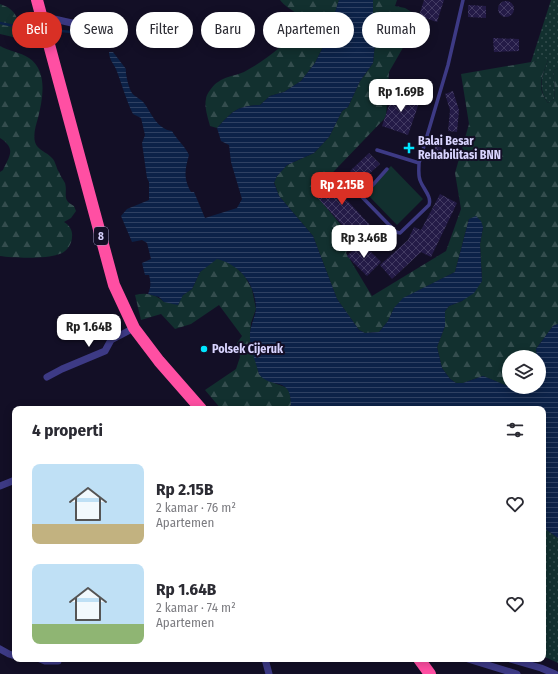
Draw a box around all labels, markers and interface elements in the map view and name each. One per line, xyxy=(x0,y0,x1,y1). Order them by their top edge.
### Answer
chip: Beli xyxy=(12,12,62,48)
chip: Sewa xyxy=(70,12,128,48)
chip: Filter xyxy=(136,12,193,48)
chip: Baru xyxy=(201,12,255,48)
chip: Apartemen xyxy=(263,12,354,48)
chip: Rumah xyxy=(362,12,430,48)
pin: Rp 1.69B xyxy=(360,79,442,113)
text: Rp 1.69B xyxy=(378,84,424,99)
place label: Balai Besar Rehabilitasi BNN xyxy=(418,134,501,162)
marker: Balai Besar Rehabilitasi BNN xyxy=(403,142,415,154)
pin: Rp 2.15B xyxy=(301,172,383,206)
text: Rp 2.15B xyxy=(320,177,364,192)
pin: Rp 3.46B xyxy=(323,225,405,259)
road number: 8 xyxy=(94,227,108,245)
text: Rp 3.46B xyxy=(341,230,387,245)
pin: Rp 1.64B xyxy=(48,314,130,348)
text: Rp 1.64B xyxy=(66,319,112,334)
place label: Polsek Cijeruk xyxy=(212,342,284,356)
marker: Polsek Cijeruk xyxy=(199,344,209,354)
map controls xyxy=(502,350,546,394)
button: layers xyxy=(502,350,546,394)
icon: filters xyxy=(504,419,526,441)
text: 4 properti xyxy=(32,420,103,441)
text: Rp 2.15B xyxy=(156,479,213,500)
icon: home xyxy=(64,480,112,528)
icon: heart xyxy=(504,493,526,515)
text: 2 kamar · 76 m² xyxy=(156,500,236,515)
text: Apartemen xyxy=(156,515,214,530)
text: Rp 1.64B xyxy=(156,579,216,600)
icon: home xyxy=(64,580,112,628)
icon: heart xyxy=(504,593,526,615)
text: 2 kamar · 74 m² xyxy=(156,600,236,615)
text: Apartemen xyxy=(156,615,214,630)

